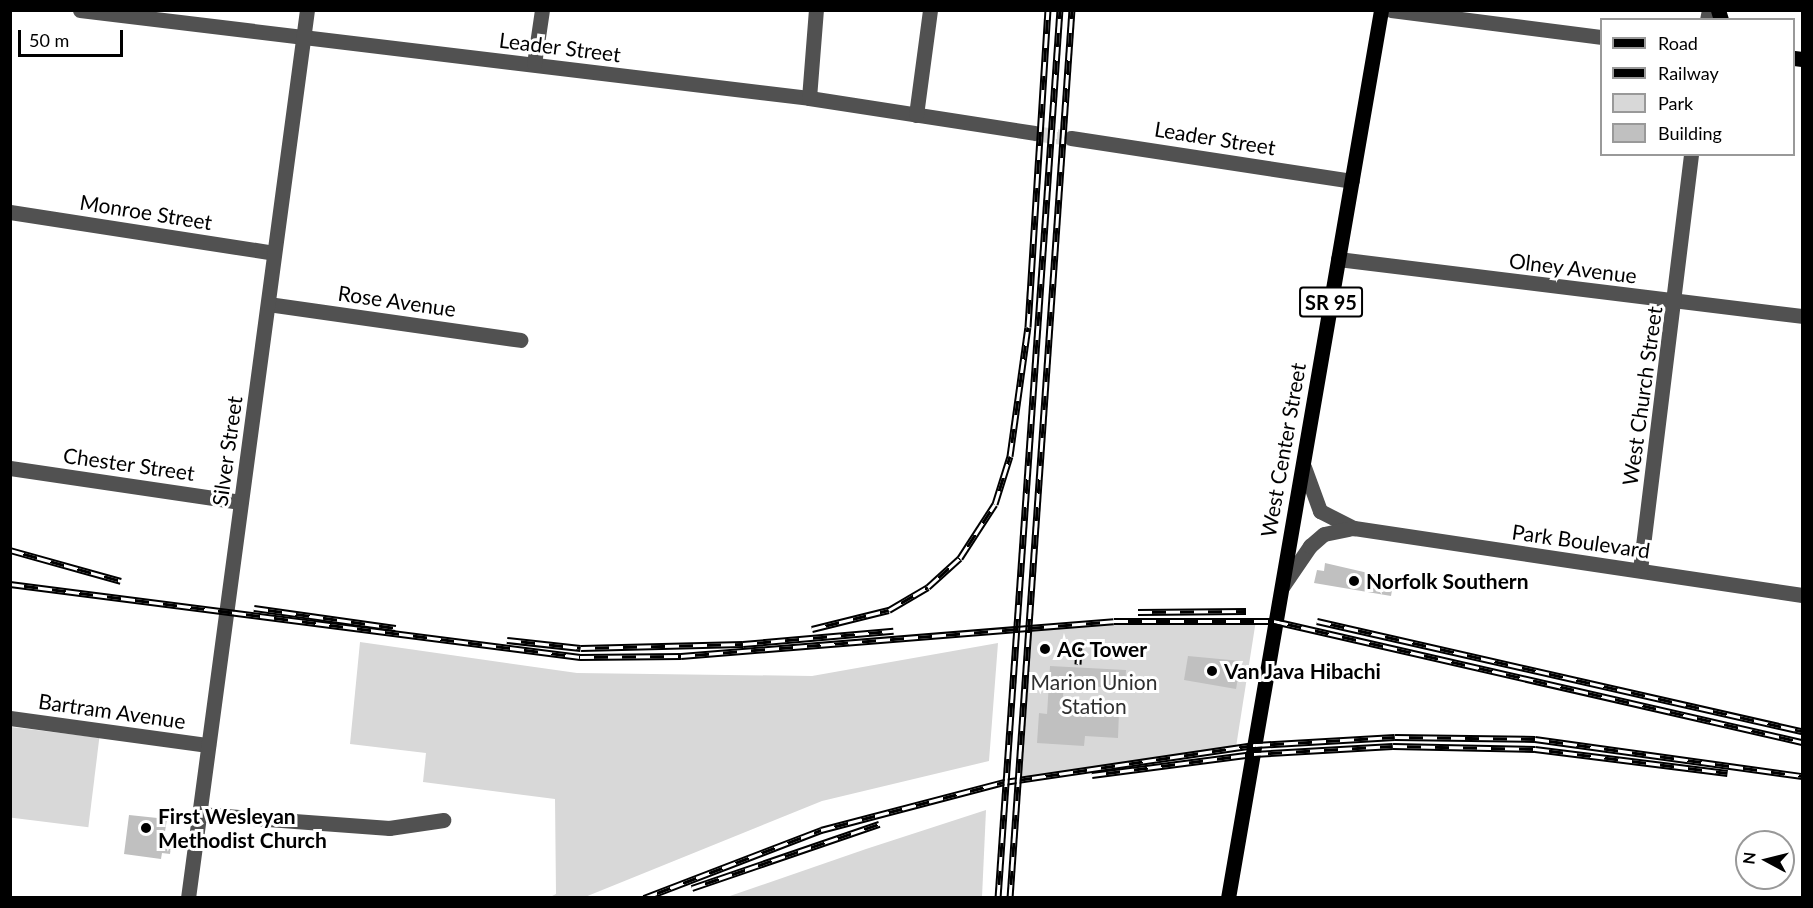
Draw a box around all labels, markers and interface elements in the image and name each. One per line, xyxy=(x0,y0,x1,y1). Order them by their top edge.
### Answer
scale bar xyxy=(21,18,126,56)
legend xyxy=(1600,18,1795,156)
street label: Leader Street xyxy=(498,27,622,67)
text: 50 m xyxy=(29,29,69,51)
text: Road xyxy=(1658,32,1698,54)
text: Railway xyxy=(1658,62,1719,84)
text: Park xyxy=(1658,92,1693,114)
street label: Leader Street xyxy=(1152,116,1278,160)
text: Building xyxy=(1658,122,1722,144)
street label: Monroe Street xyxy=(78,189,214,235)
street label: Olney Avenue xyxy=(1507,248,1639,288)
street label: Rose Avenue xyxy=(336,280,458,322)
road number: SR 95 xyxy=(1298,285,1364,319)
street label: West Church Street xyxy=(1617,305,1667,487)
street label: West Center Street xyxy=(1255,361,1311,539)
street label: Silver Street xyxy=(207,394,247,508)
street label: Chester Street xyxy=(61,442,197,486)
street label: Park Boulevard xyxy=(1510,519,1652,563)
place label: Norfolk Southern xyxy=(1366,568,1529,594)
marker: Norfolk Southern xyxy=(1347,574,1361,588)
place label: AC Tower xyxy=(1057,636,1148,662)
marker: AC Tower xyxy=(1038,642,1052,656)
place label: Van Java Hibachi xyxy=(1224,658,1381,684)
marker: Van Java Hibachi xyxy=(1205,664,1219,678)
park label: Marion Union Station xyxy=(1031,669,1157,719)
street label: Bartram Avenue xyxy=(36,688,188,734)
place label: First Wesleyan Methodist Church xyxy=(158,803,327,853)
marker: First Wesleyan Methodist Church xyxy=(139,821,153,835)
north arrow xyxy=(1735,830,1795,890)
text: N xyxy=(1738,851,1759,865)

